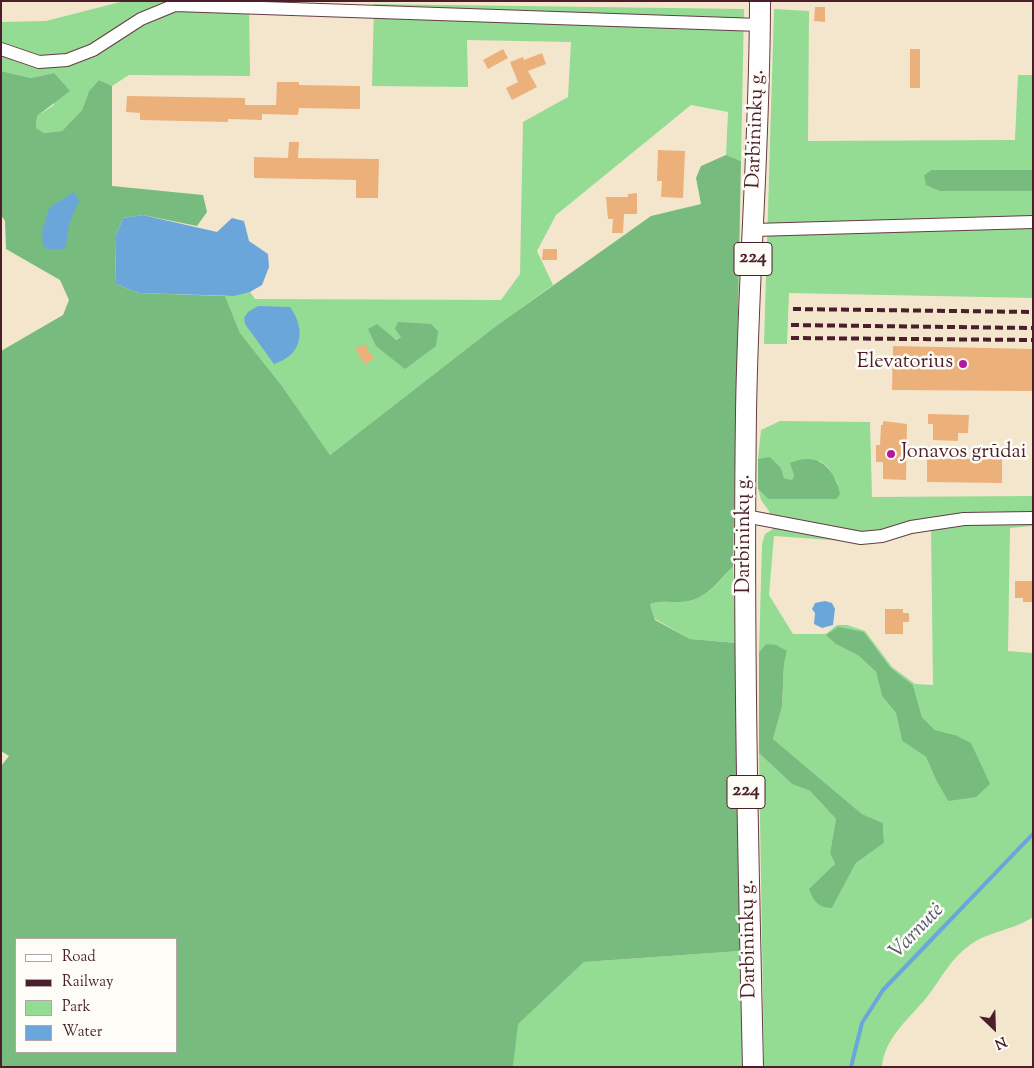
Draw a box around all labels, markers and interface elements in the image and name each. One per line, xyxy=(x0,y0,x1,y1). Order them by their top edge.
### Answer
street label: Darbininkų g. xyxy=(743,69,771,189)
road number: 224 xyxy=(734,242,772,276)
place label: Elevatorius xyxy=(857,352,953,376)
marker: Elevatorius xyxy=(957,358,969,370)
place label: Jonavos grūdai xyxy=(901,442,1026,466)
marker: Jonavos grūdai xyxy=(885,448,897,460)
street label: Darbininkų g. xyxy=(734,474,758,594)
road number: 224 xyxy=(727,776,765,809)
street label: Darbininkų g. xyxy=(737,879,763,999)
water label: Varnutė xyxy=(886,899,950,965)
legend xyxy=(15,938,178,1053)
text: Road xyxy=(62,947,96,968)
text: Railway xyxy=(62,972,113,993)
text: Park xyxy=(62,997,91,1018)
north arrow xyxy=(969,1003,1019,1053)
text: Water xyxy=(62,1022,102,1043)
text: N xyxy=(991,1030,1009,1053)

